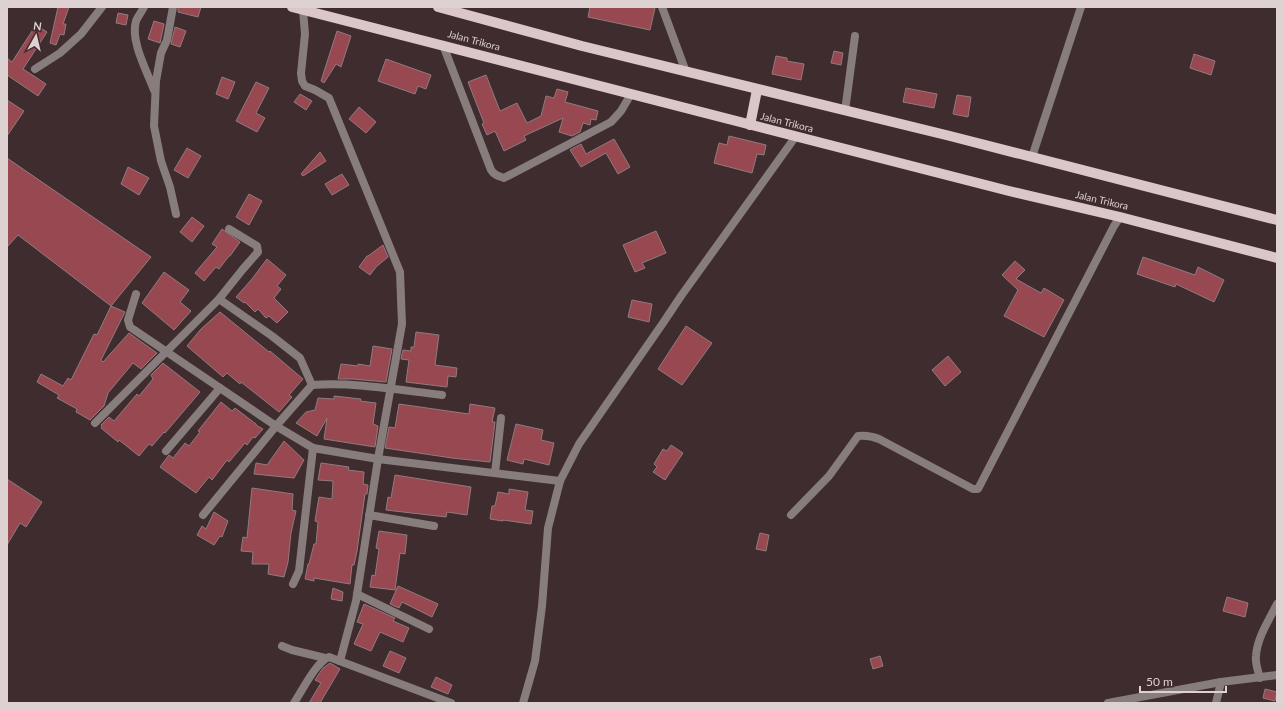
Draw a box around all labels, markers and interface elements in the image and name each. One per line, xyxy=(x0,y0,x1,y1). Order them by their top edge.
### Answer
north arrow xyxy=(16,16,56,56)
text: N xyxy=(32,19,43,33)
street label: Jalan Trikora xyxy=(446,27,502,53)
street label: Jalan Trikora xyxy=(759,110,815,134)
street label: Jalan Trikora xyxy=(1074,188,1130,212)
scale bar xyxy=(1140,668,1226,694)
text: 50 m xyxy=(1146,674,1173,689)

